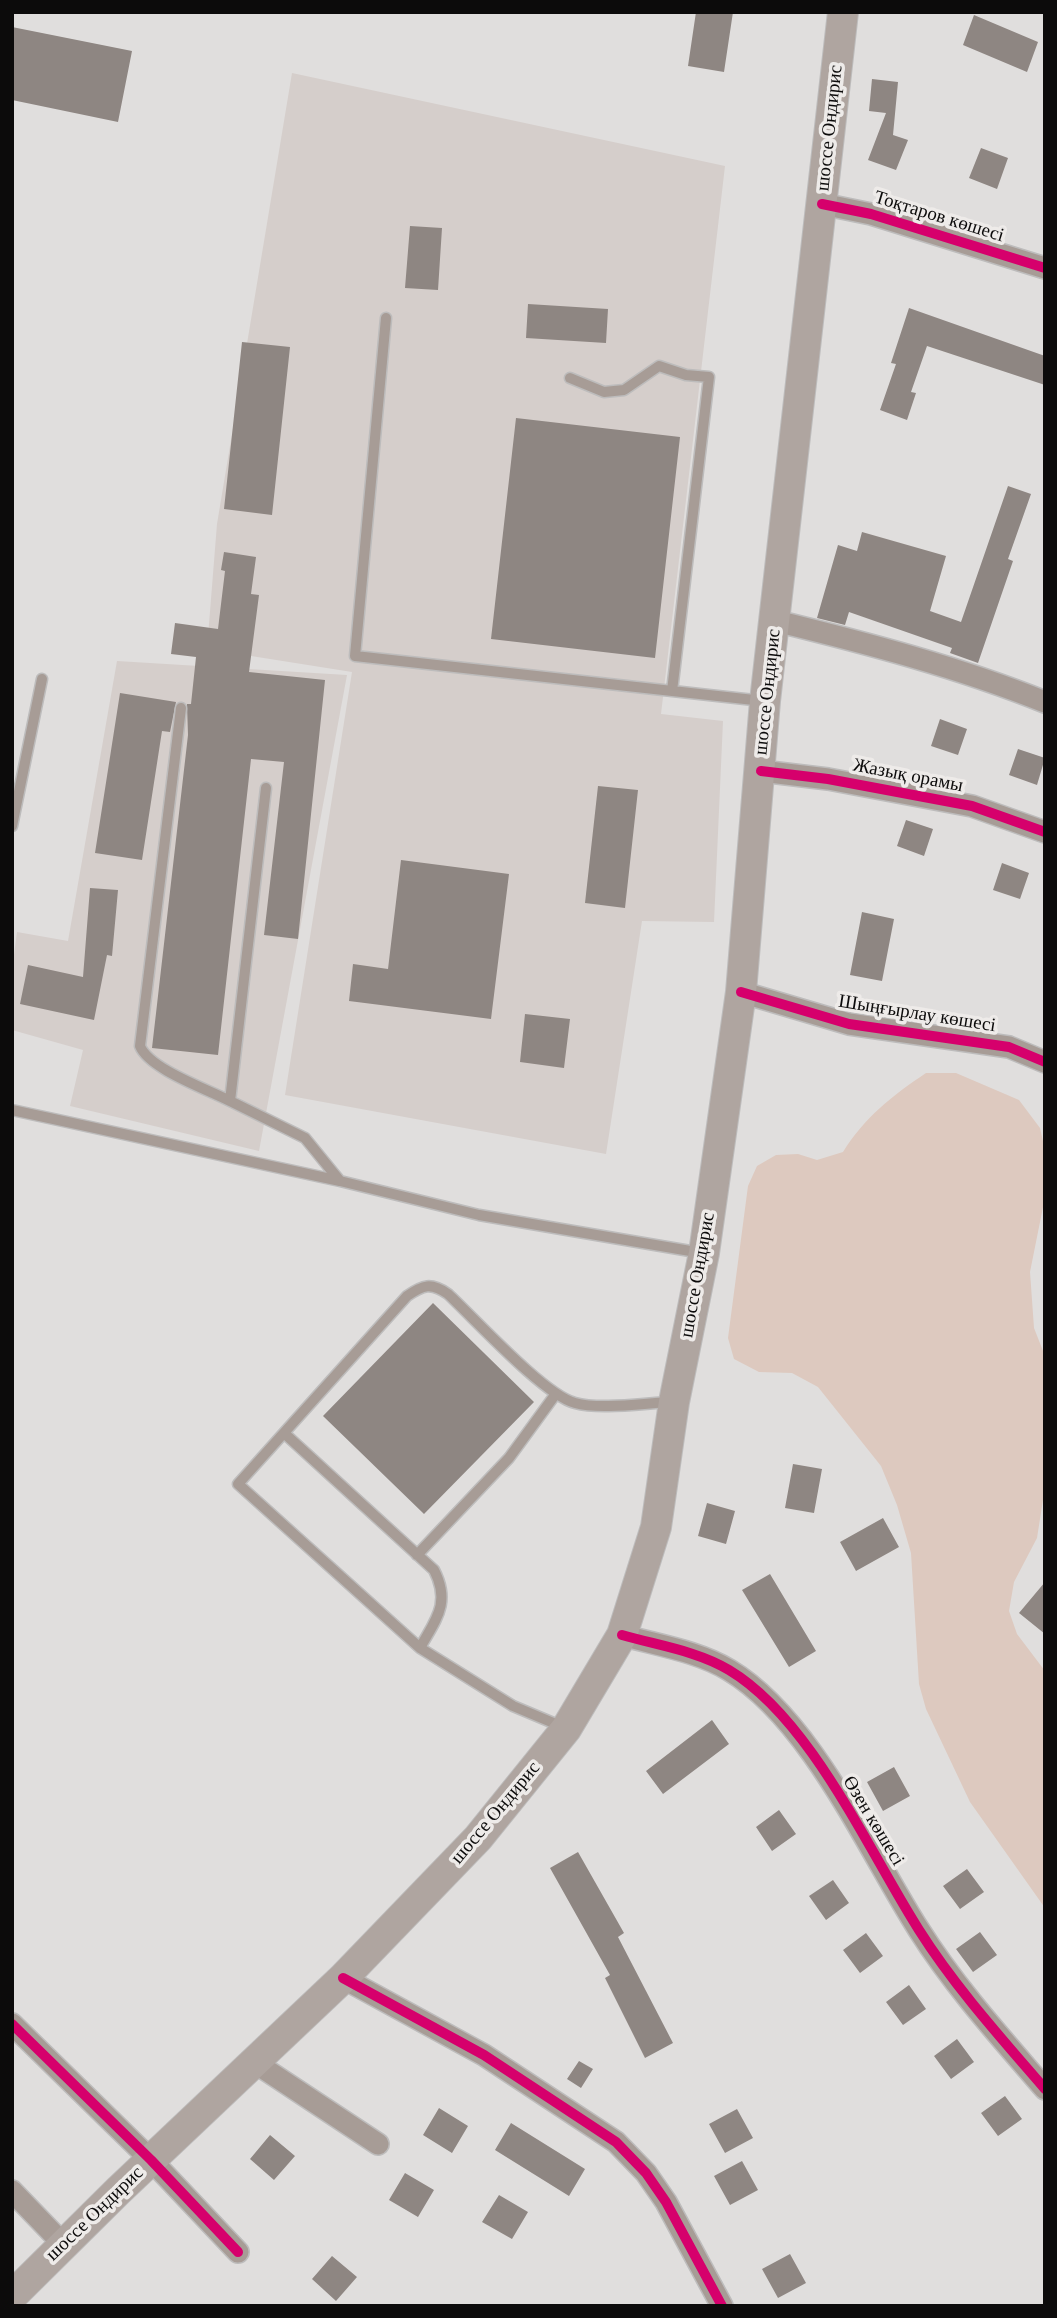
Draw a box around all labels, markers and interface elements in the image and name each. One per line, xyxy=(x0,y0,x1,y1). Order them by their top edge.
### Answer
street label: шоссе Ондирис xyxy=(812,64,848,192)
street label: Тоқтаров көшесі xyxy=(871,186,1007,248)
street label: шоссе Ондирис xyxy=(750,628,786,756)
street label: Жазық орамы xyxy=(851,754,965,798)
street label: Шыңғырлау көшесі xyxy=(837,990,997,1038)
street label: шоссе Ондирис xyxy=(676,1211,720,1339)
street label: шоссе Ондирис xyxy=(447,1757,545,1869)
street label: Өзен көшесі xyxy=(837,1772,909,1870)
street label: шоссе Ондирис xyxy=(42,2162,148,2266)

